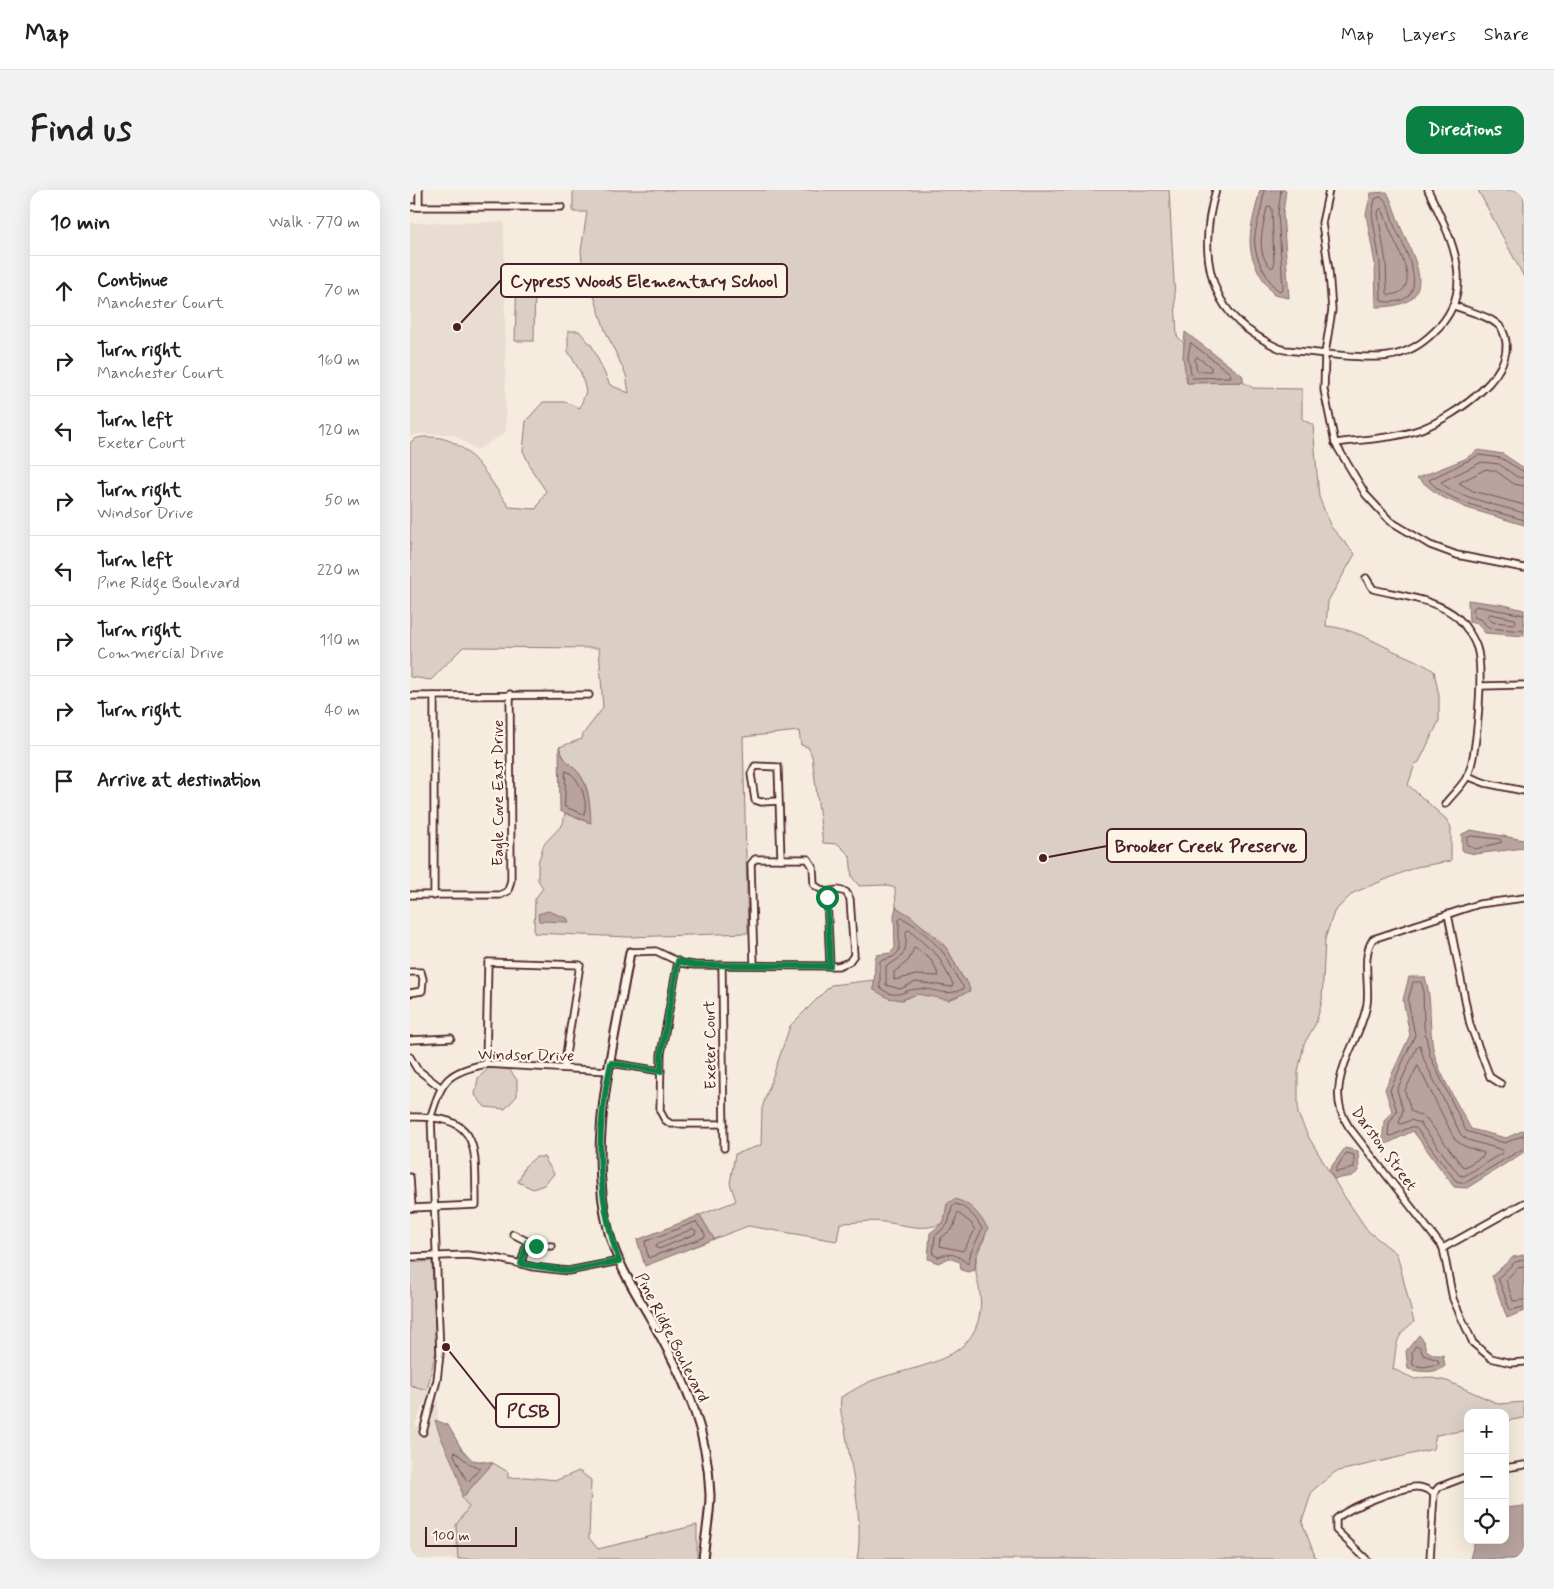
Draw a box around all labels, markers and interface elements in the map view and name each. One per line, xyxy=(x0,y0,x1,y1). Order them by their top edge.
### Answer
text: Map xyxy=(25,19,69,50)
text: Map xyxy=(1341,23,1374,47)
text: Layers xyxy=(1402,23,1456,47)
text: Share xyxy=(1484,23,1529,47)
button: Directions xyxy=(1406,106,1524,154)
text: Find us xyxy=(30,107,132,153)
text: 10 min xyxy=(50,209,110,237)
text: Walk · 770 m xyxy=(269,212,360,233)
callout: Cypress Woods Elementary School xyxy=(501,264,787,297)
text: Continue xyxy=(97,268,168,293)
text: Cypress Woods Elementary School xyxy=(510,270,778,294)
icon: ahead xyxy=(50,277,78,305)
text: 70 m xyxy=(324,280,360,301)
text: Manchester Court xyxy=(97,293,224,314)
text: Turn right xyxy=(97,338,181,363)
icon: right xyxy=(50,347,78,375)
text: 160 m xyxy=(317,350,360,371)
text: Manchester Court xyxy=(97,363,224,384)
text: Turn left xyxy=(97,408,173,433)
icon: left xyxy=(50,417,78,445)
text: 120 m xyxy=(318,420,360,441)
text: Exeter Court xyxy=(97,433,186,454)
text: Turn right xyxy=(97,478,181,503)
icon: right xyxy=(50,487,78,515)
text: 50 m xyxy=(324,490,360,511)
text: Windsor Drive xyxy=(97,503,194,524)
text: Turn left xyxy=(97,548,173,573)
icon: left xyxy=(50,557,78,585)
text: 220 m xyxy=(317,560,360,581)
text: Pine Ridge Boulevard xyxy=(97,573,240,594)
text: Turn right xyxy=(97,618,181,643)
icon: right xyxy=(50,627,78,655)
text: 110 m xyxy=(319,630,360,651)
text: Commercial Drive xyxy=(97,643,224,664)
icon: right xyxy=(50,697,78,725)
text: Turn right xyxy=(97,698,181,723)
text: 40 m xyxy=(324,700,360,721)
street label: Eagle Cove East Drive xyxy=(488,720,509,866)
icon: arrive xyxy=(50,767,78,795)
text: Arrive at destination xyxy=(97,768,261,793)
callout: Brooker Creek Preserve xyxy=(1107,829,1306,862)
text: Brooker Creek Preserve xyxy=(1115,835,1298,859)
route start xyxy=(816,886,839,909)
street label: Exeter Court xyxy=(699,1000,722,1090)
street label: Windsor Drive xyxy=(478,1044,574,1067)
street label: Darston Street xyxy=(1346,1103,1421,1195)
route end xyxy=(525,1235,548,1258)
street label: Pine Ridge Boulevard xyxy=(629,1269,713,1406)
callout: PCSB xyxy=(496,1394,559,1427)
text: PCSB xyxy=(507,1400,550,1424)
map controls xyxy=(1464,1409,1509,1544)
button: + xyxy=(1464,1409,1509,1454)
button: − xyxy=(1464,1454,1509,1499)
button: locate xyxy=(1464,1499,1509,1544)
scale bar xyxy=(425,1524,518,1547)
text: 100 m xyxy=(432,1527,470,1545)

